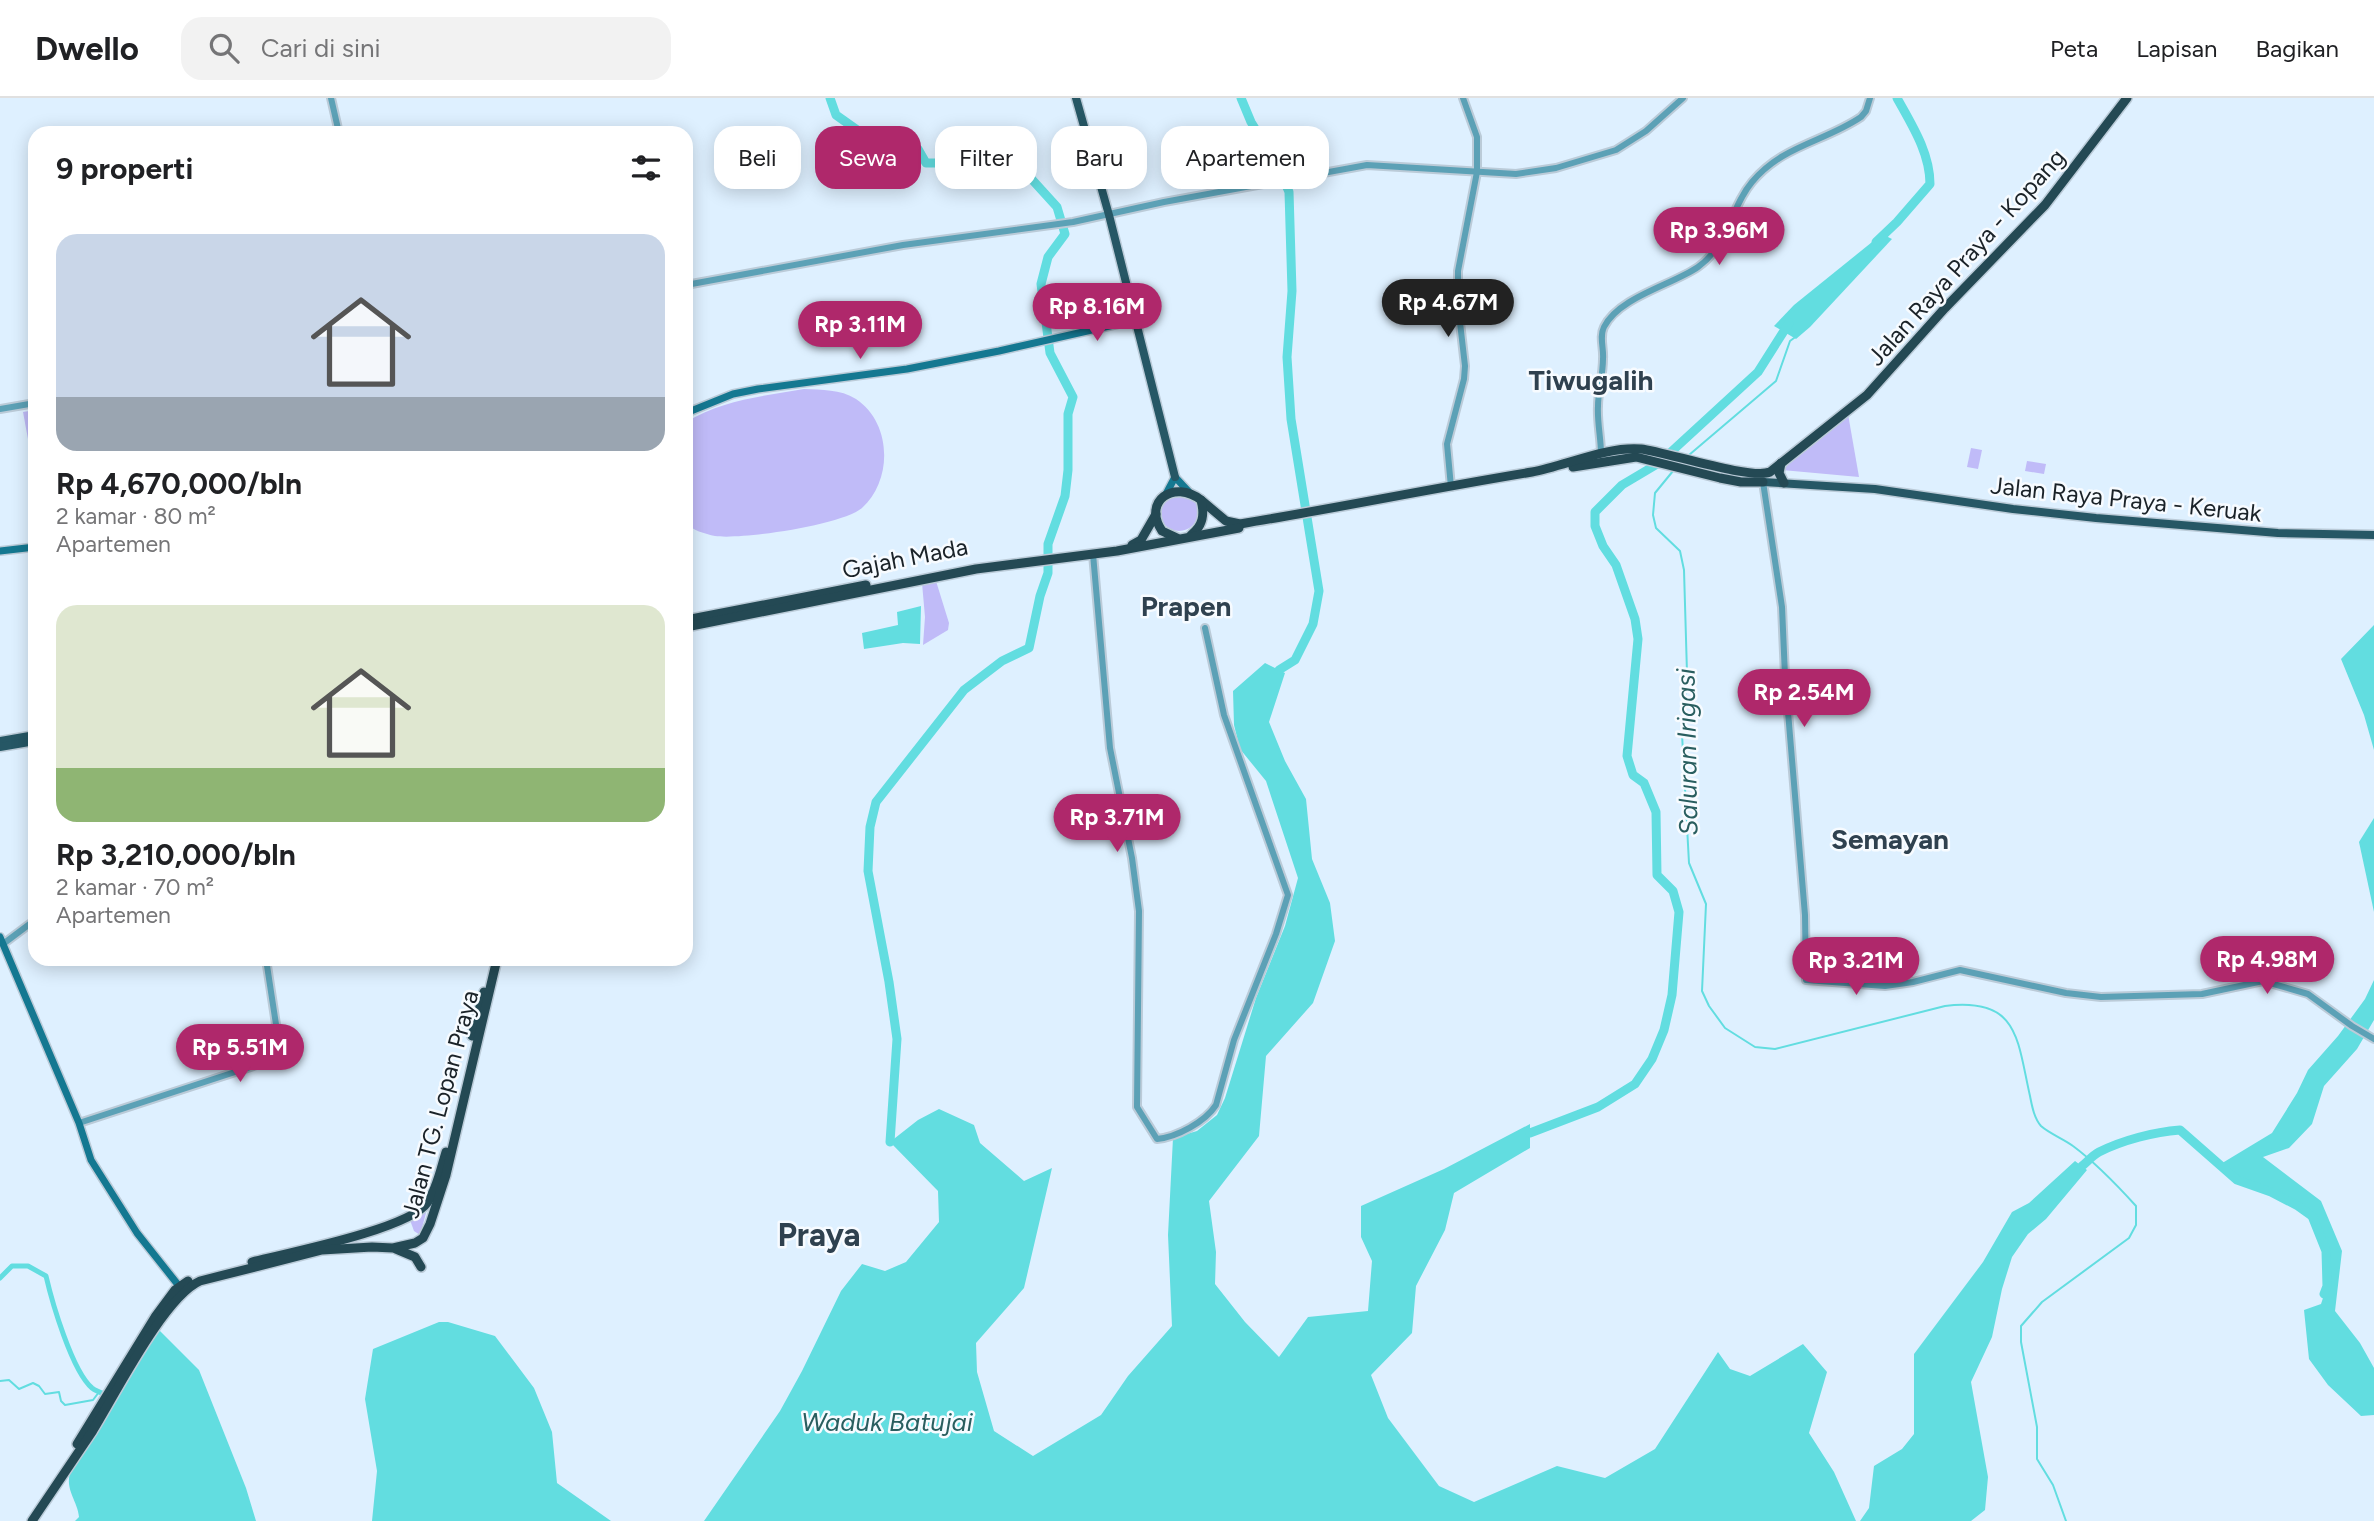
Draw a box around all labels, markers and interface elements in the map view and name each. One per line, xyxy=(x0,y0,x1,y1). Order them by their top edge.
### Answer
search box xyxy=(181,17,671,80)
text: Dwello xyxy=(35,29,139,68)
icon: search xyxy=(205,29,243,67)
text: Cari di sini xyxy=(261,32,380,64)
text: Peta xyxy=(2050,34,2098,63)
text: Lapisan xyxy=(2136,34,2217,63)
text: Bagikan xyxy=(2255,34,2339,63)
chip: Beli xyxy=(714,126,801,189)
chip: Sewa xyxy=(815,126,921,189)
chip: Filter xyxy=(935,126,1037,189)
chip: Baru xyxy=(1051,126,1147,189)
chip: Apartemen xyxy=(1161,126,1329,189)
street label: Jalan Raya Praya - Kopang xyxy=(1861,143,2071,371)
icon: filters xyxy=(627,149,665,187)
text: 9 properti xyxy=(56,150,193,187)
pin: Rp 3.96M xyxy=(1647,208,1791,267)
text: Rp 3.96M xyxy=(1669,216,1769,244)
icon: home xyxy=(298,279,424,405)
pin: Rp 4.67M xyxy=(1376,280,1520,339)
pin: Rp 8.16M xyxy=(1025,284,1169,343)
text: Rp 4.67M xyxy=(1398,288,1498,316)
text: Rp 8.16M xyxy=(1049,292,1145,320)
pin: Rp 3.11M xyxy=(788,302,932,361)
text: Rp 3.11M xyxy=(814,310,906,338)
district label: Tiwugalih xyxy=(1529,363,1653,397)
text: Rp 4,670,000/bln xyxy=(56,465,302,502)
street label: Jalan Raya Praya - Keruak xyxy=(1989,470,2263,528)
text: 2 kamar · 80 m² xyxy=(56,502,216,530)
text: Apartemen xyxy=(56,530,171,558)
street label: Gajah Mada xyxy=(840,532,970,584)
district label: Prapen xyxy=(1141,589,1231,623)
icon: home xyxy=(298,650,424,776)
water label: Saluran Irigasi xyxy=(1670,667,1704,836)
pin: Rp 2.54M xyxy=(1732,670,1876,729)
text: Rp 2.54M xyxy=(1754,678,1854,706)
pin: Rp 3.71M xyxy=(1045,794,1189,854)
text: Rp 3.71M xyxy=(1070,803,1164,831)
district label: Semayan xyxy=(1831,822,1949,856)
text: Rp 3,210,000/bln xyxy=(56,836,296,873)
text: 2 kamar · 70 m² xyxy=(56,873,214,901)
text: Apartemen xyxy=(56,901,171,929)
pin: Rp 4.98M xyxy=(2195,936,2339,996)
pin: Rp 3.21M xyxy=(1784,937,1928,997)
text: Rp 4.98M xyxy=(2216,945,2318,973)
text: Rp 3.21M xyxy=(1808,946,1904,974)
street label: Jalan TG. Lopan Praya xyxy=(396,987,484,1221)
pin: Rp 5.51M xyxy=(168,1024,312,1084)
text: Rp 5.51M xyxy=(192,1033,288,1061)
district label: Praya xyxy=(778,1216,860,1254)
water label: Waduk Batujai xyxy=(801,1406,974,1438)

